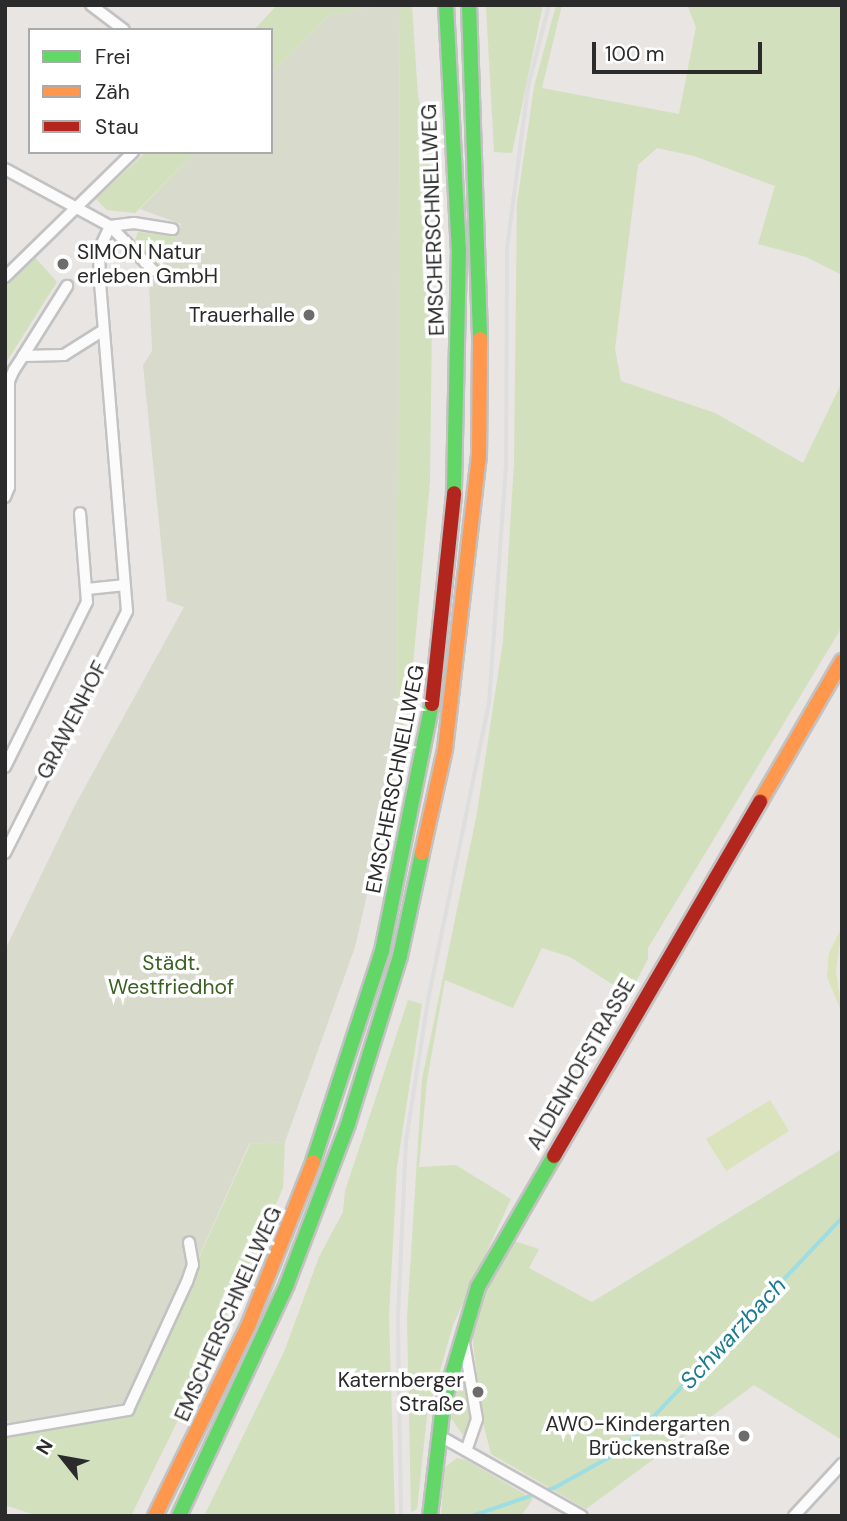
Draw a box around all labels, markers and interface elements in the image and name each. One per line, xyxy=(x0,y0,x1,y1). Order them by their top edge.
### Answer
legend xyxy=(28,28,273,154)
scale bar xyxy=(595,28,765,72)
text: 100 m xyxy=(605,40,665,68)
text: Frei xyxy=(95,43,131,71)
text: Zäh xyxy=(95,78,130,106)
street label: EMSCHERSCHNELLWEG xyxy=(416,104,450,336)
text: Stau xyxy=(95,113,139,141)
place label: SIMON Natur erleben GmbH xyxy=(77,239,218,289)
marker: SIMON Natur erleben GmbH xyxy=(55,256,71,272)
place label: Trauerhalle xyxy=(189,302,295,328)
marker: Trauerhalle xyxy=(301,307,317,323)
street label: GRAWENHOF xyxy=(31,657,113,783)
street label: EMSCHERSCHNELLWEG xyxy=(360,663,430,895)
park label: Städt. Westfriedhof xyxy=(108,950,234,1000)
street label: ALDENHOFSTRASSE xyxy=(522,974,640,1154)
street label: EMSCHERSCHNELLWEG xyxy=(169,1203,287,1425)
water label: Schwarzbach xyxy=(674,1272,792,1394)
place label: Katernberger Straße xyxy=(338,1367,464,1417)
marker: Katernberger Straße xyxy=(470,1384,486,1400)
place label: AWO-Kindergarten Brückenstraße xyxy=(545,1411,730,1461)
north arrow xyxy=(28,1423,98,1493)
marker: AWO-Kindergarten Brückenstraße xyxy=(736,1428,752,1444)
text: N xyxy=(30,1435,59,1459)

